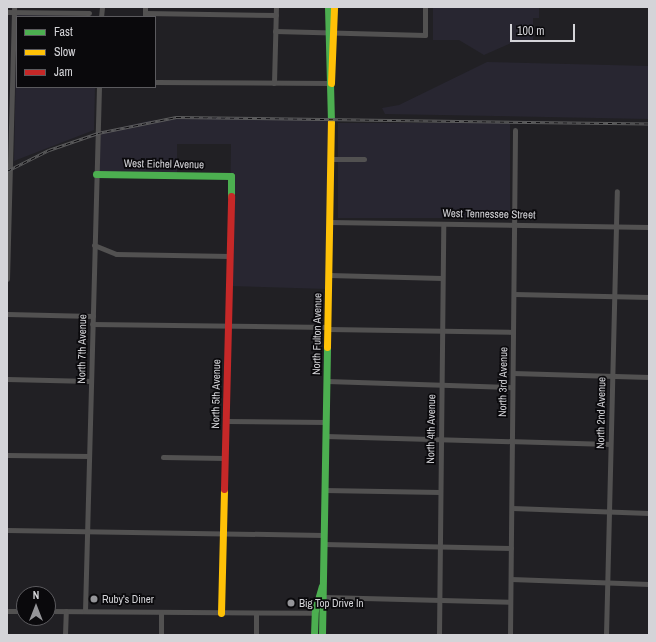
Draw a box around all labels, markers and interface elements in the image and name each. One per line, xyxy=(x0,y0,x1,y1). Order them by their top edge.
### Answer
legend xyxy=(16,16,156,88)
scale bar xyxy=(512,16,577,42)
text: 100 m xyxy=(517,23,544,39)
text: Fast xyxy=(54,24,73,40)
text: Slow xyxy=(54,44,75,60)
text: Jam xyxy=(54,64,73,80)
street label: West Eichel Avenue xyxy=(123,157,205,171)
street label: West Tennessee Street xyxy=(442,207,536,221)
street label: North Fulton Avenue xyxy=(310,293,324,375)
street label: North 7th Avenue xyxy=(75,314,89,384)
street label: North 3rd Avenue xyxy=(496,347,510,417)
street label: North 5th Avenue xyxy=(209,359,223,429)
street label: North 2nd Avenue xyxy=(594,377,608,449)
street label: North 4th Avenue xyxy=(424,394,438,464)
north arrow xyxy=(16,586,56,626)
text: N xyxy=(33,588,39,602)
place label: Ruby's Diner xyxy=(102,592,154,606)
marker: Ruby's Diner xyxy=(89,594,99,604)
place label: Big Top Drive In xyxy=(299,596,364,610)
marker: Big Top Drive In xyxy=(286,598,296,608)

